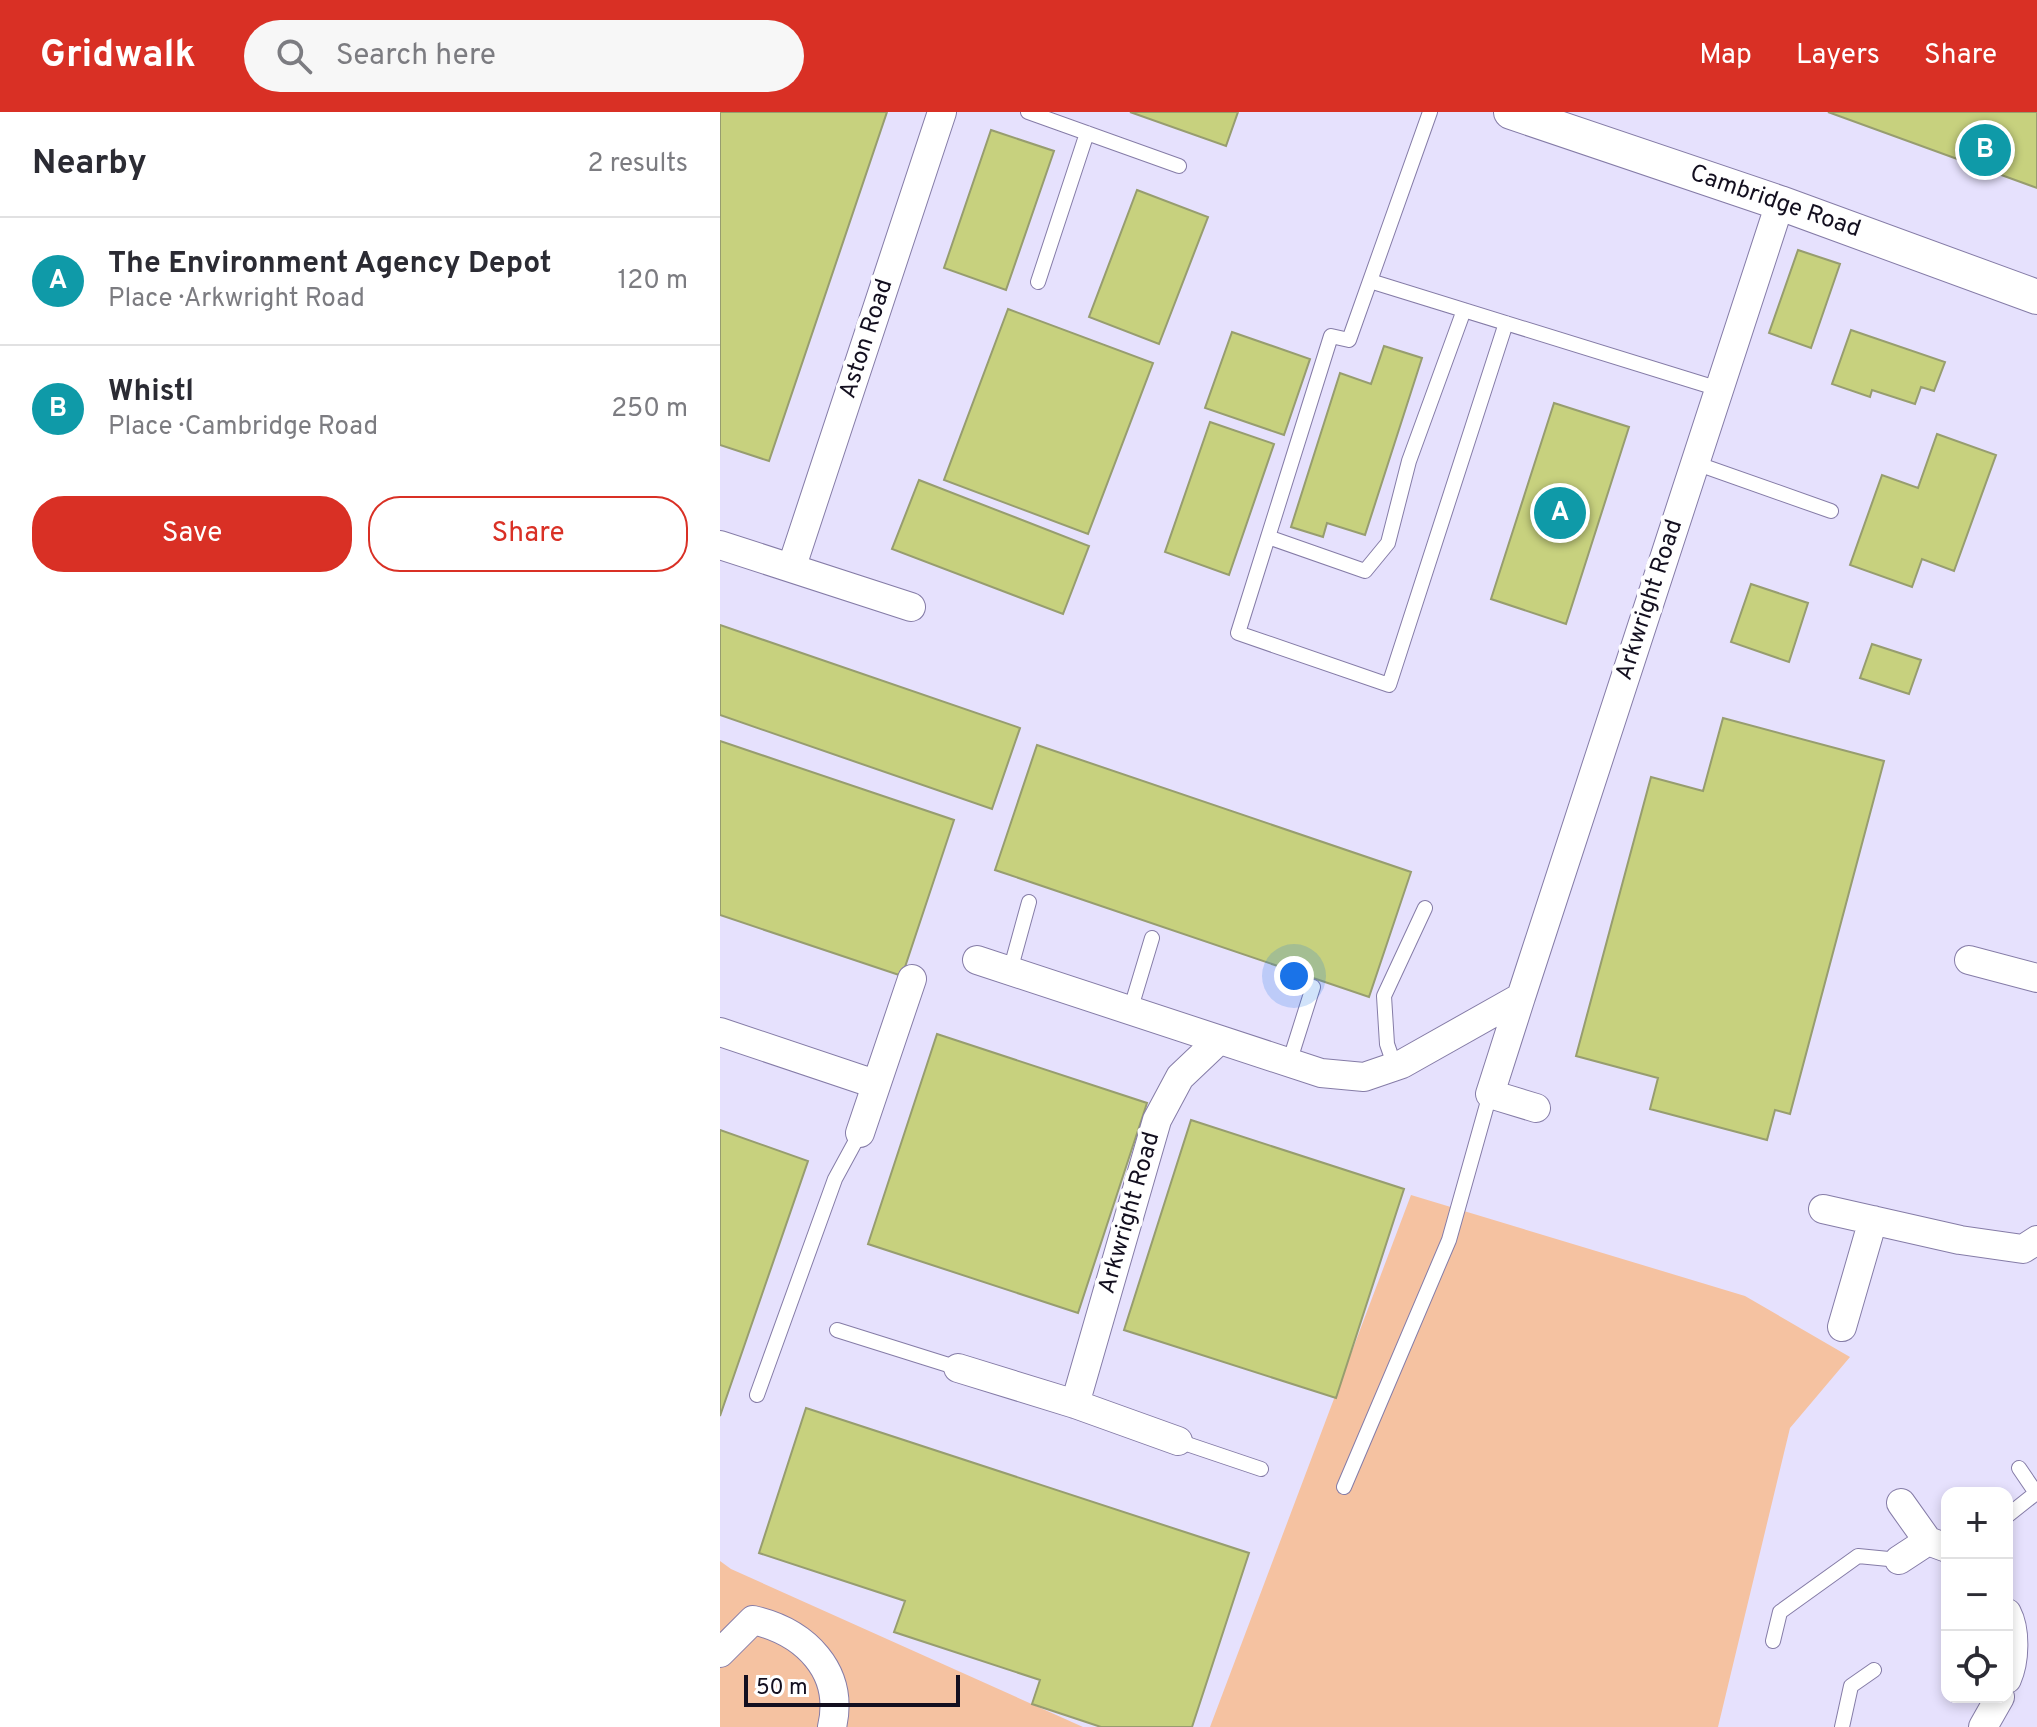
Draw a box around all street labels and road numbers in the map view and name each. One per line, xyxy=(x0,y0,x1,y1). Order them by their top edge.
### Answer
street label: Cambridge Road xyxy=(1686,159,1864,245)
street label: Aston Road xyxy=(834,275,900,403)
street label: Arkwright Road xyxy=(1610,516,1690,684)
street label: Arkwright Road xyxy=(1093,1128,1167,1298)

